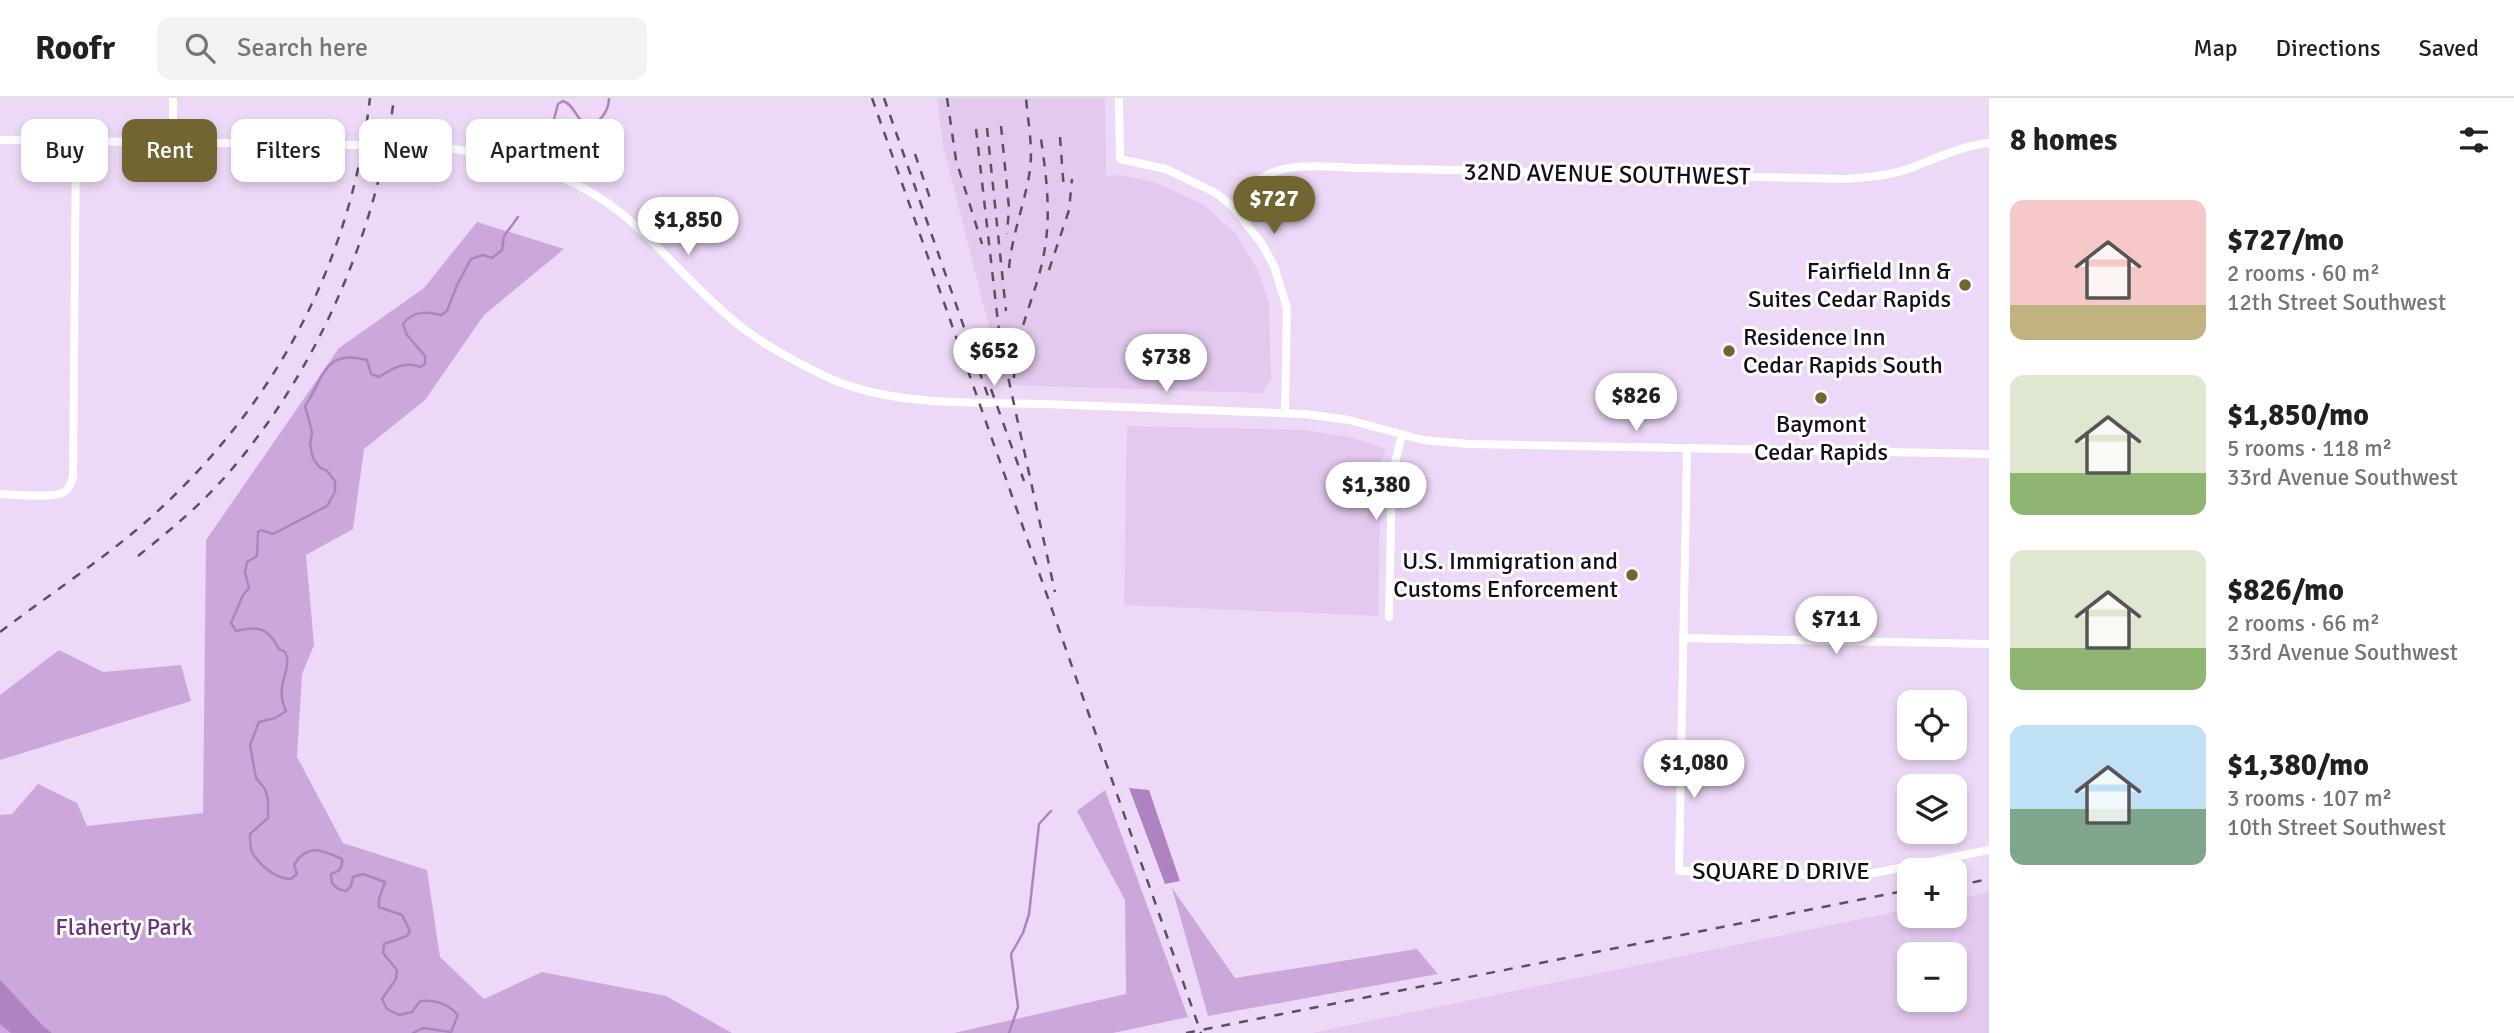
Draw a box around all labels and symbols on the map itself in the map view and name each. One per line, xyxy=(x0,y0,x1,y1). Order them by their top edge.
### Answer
street label: 32ND AVENUE SOUTHWEST xyxy=(1463,157,1751,192)
pin: $727 xyxy=(1233,176,1315,236)
pin: $1,850 xyxy=(631,198,745,257)
place label: Fairfield Inn & Suites Cedar Rapids xyxy=(1748,256,1951,314)
marker: Fairfield Inn & Suites Cedar Rapids xyxy=(1957,277,1973,293)
place label: Residence Inn Cedar Rapids South xyxy=(1743,322,1943,380)
pin: $652 xyxy=(953,328,1035,388)
pin: $738 xyxy=(1125,334,1207,394)
marker: Residence Inn Cedar Rapids South xyxy=(1721,343,1737,359)
pin: $826 xyxy=(1595,374,1677,433)
marker: Baymont Cedar Rapids xyxy=(1813,390,1829,406)
place label: Baymont Cedar Rapids xyxy=(1754,409,1888,467)
pin: $1,380 xyxy=(1319,462,1433,522)
place label: U.S. Immigration and Customs Enforcement xyxy=(1393,546,1618,604)
marker: U.S. Immigration and Customs Enforcement xyxy=(1624,567,1640,583)
pin: $711 xyxy=(1795,596,1877,656)
pin: $1,080 xyxy=(1637,740,1751,800)
street label: SQUARE D DRIVE xyxy=(1692,856,1870,886)
park label: Flaherty Park xyxy=(55,912,193,942)

